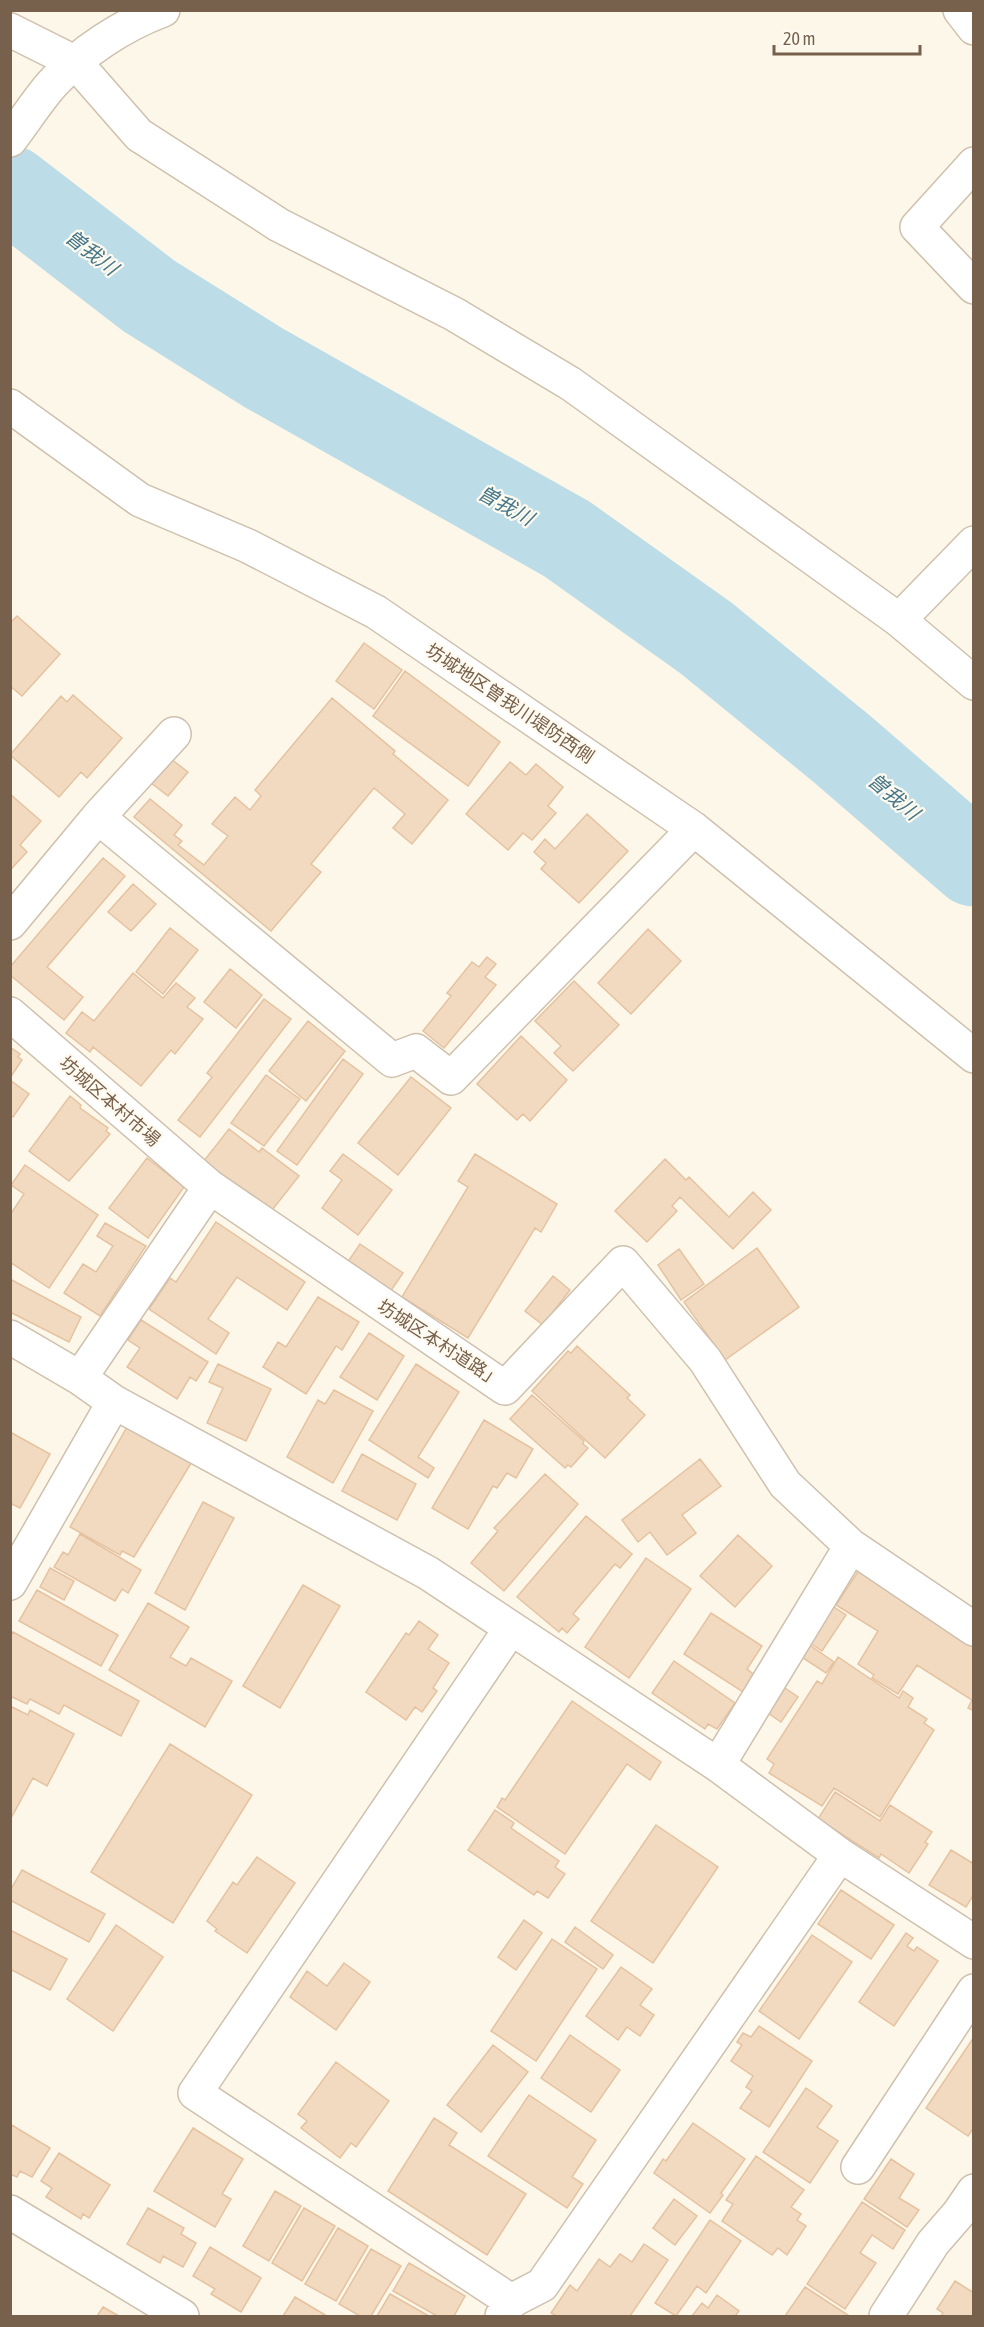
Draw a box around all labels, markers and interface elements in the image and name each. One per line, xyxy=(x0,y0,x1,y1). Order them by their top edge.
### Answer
scale bar xyxy=(774,18,920,56)
text: 20 m xyxy=(783,28,815,49)
water label: 曽我川 xyxy=(61,224,124,281)
water label: 曽我川 xyxy=(474,480,540,531)
street label: 坊城地区曽我川堤防西側 xyxy=(422,639,598,767)
water label: 曽我川 xyxy=(864,768,926,825)
street label: 坊城区本村市場 xyxy=(56,1052,164,1150)
street label: 坊城区本村道路」 xyxy=(374,1295,506,1391)

